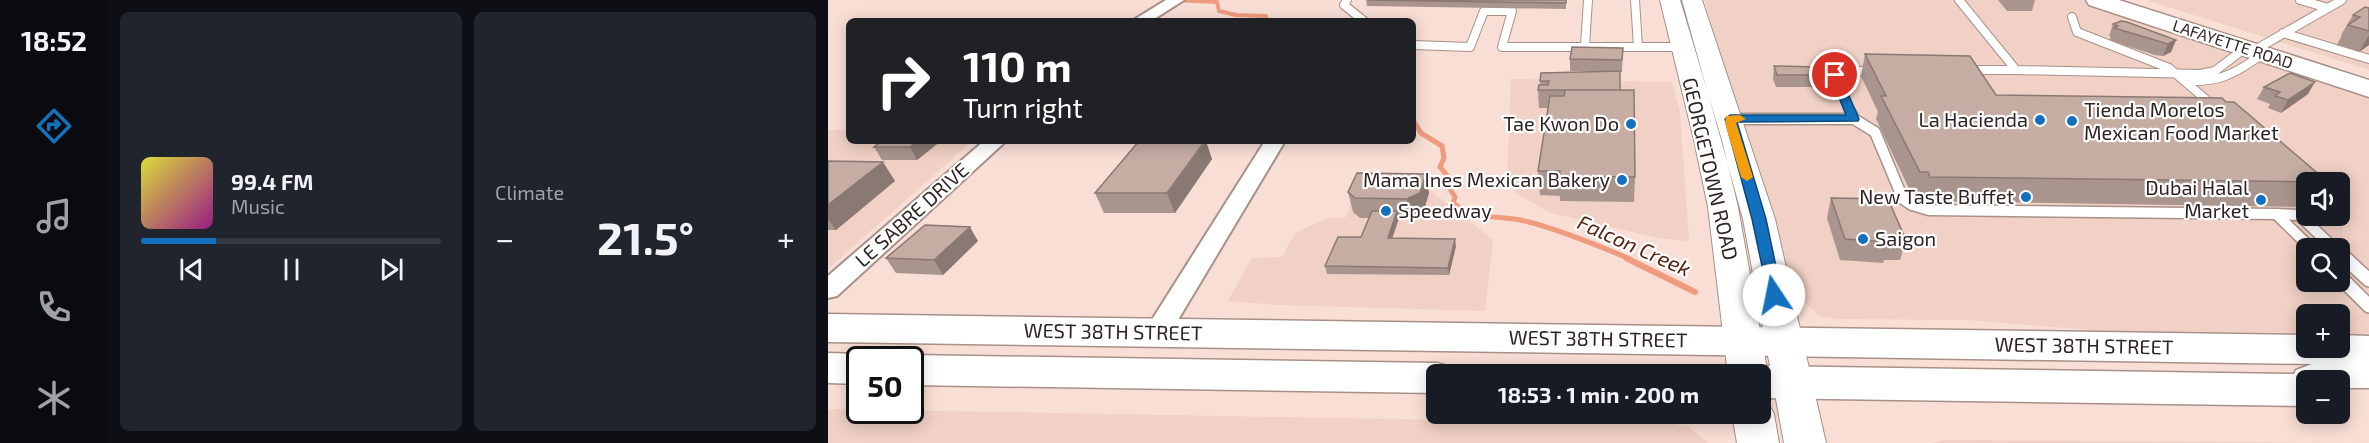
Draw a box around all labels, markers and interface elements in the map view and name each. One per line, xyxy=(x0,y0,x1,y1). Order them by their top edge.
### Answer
street label: LAFAYETTE ROAD xyxy=(2171,15,2296,72)
text: 18:52 xyxy=(21,24,87,56)
text: 110 m xyxy=(963,40,1072,90)
icon: right xyxy=(864,42,942,120)
pin xyxy=(1809,49,1860,100)
icon: arrive xyxy=(1818,58,1851,91)
street label: GEORGETOWN ROAD xyxy=(1678,75,1744,262)
text: Turn right xyxy=(963,91,1083,123)
place label: Tienda Morelos Mexican Food Market xyxy=(2084,97,2279,144)
icon: directions xyxy=(33,105,75,147)
place label: La Hacienda xyxy=(1918,107,2028,131)
place label: Tae Kwon Do xyxy=(1503,111,1619,135)
marker: La Hacienda xyxy=(2033,113,2047,127)
marker: Tienda Morelos Mexican Food Market xyxy=(2065,114,2079,128)
marker: Tae Kwon Do xyxy=(1624,117,1638,131)
street label: LE SABRE DRIVE xyxy=(850,157,973,271)
place label: Mama Ines Mexican Bakery xyxy=(1363,167,1610,191)
text: 99.4 FM xyxy=(231,168,313,194)
map controls xyxy=(2296,172,2350,424)
button: sound xyxy=(2296,172,2350,226)
marker: Mama Ines Mexican Bakery xyxy=(1615,173,1629,187)
place label: Dubai Halal Market xyxy=(2145,175,2249,222)
text: Climate xyxy=(495,180,564,204)
place label: New Taste Buffet xyxy=(1859,184,2014,208)
marker: New Taste Buffet xyxy=(2019,190,2033,204)
marker: Dubai Halal Market xyxy=(2254,193,2268,207)
text: Music xyxy=(231,194,285,218)
icon: music xyxy=(33,195,75,237)
place label: Speedway xyxy=(1398,198,1492,222)
marker: Speedway xyxy=(1379,204,1393,218)
water label: Falcon Creek xyxy=(1574,209,1695,281)
text: 21.5° xyxy=(597,210,694,264)
text: − xyxy=(495,218,514,258)
text: + xyxy=(777,218,795,258)
place label: Saigon xyxy=(1875,226,1936,250)
marker: Saigon xyxy=(1856,232,1870,246)
button: search xyxy=(2296,238,2350,292)
icon: previous xyxy=(175,253,208,286)
icon: pause xyxy=(275,253,308,286)
icon: next xyxy=(375,253,408,286)
position arrow xyxy=(1742,263,1806,327)
icon: phone xyxy=(33,286,75,328)
button: + xyxy=(2296,304,2350,358)
street label: WEST 38TH STREET xyxy=(1023,317,1203,345)
street label: WEST 38TH STREET xyxy=(1508,324,1688,352)
street label: WEST 38TH STREET xyxy=(1994,331,2174,359)
speed limit sign: 50 xyxy=(846,346,924,424)
button: − xyxy=(2296,370,2350,424)
icon: climate xyxy=(33,377,75,419)
text: 18:53 · 1 min · 200 m xyxy=(1498,381,1699,407)

